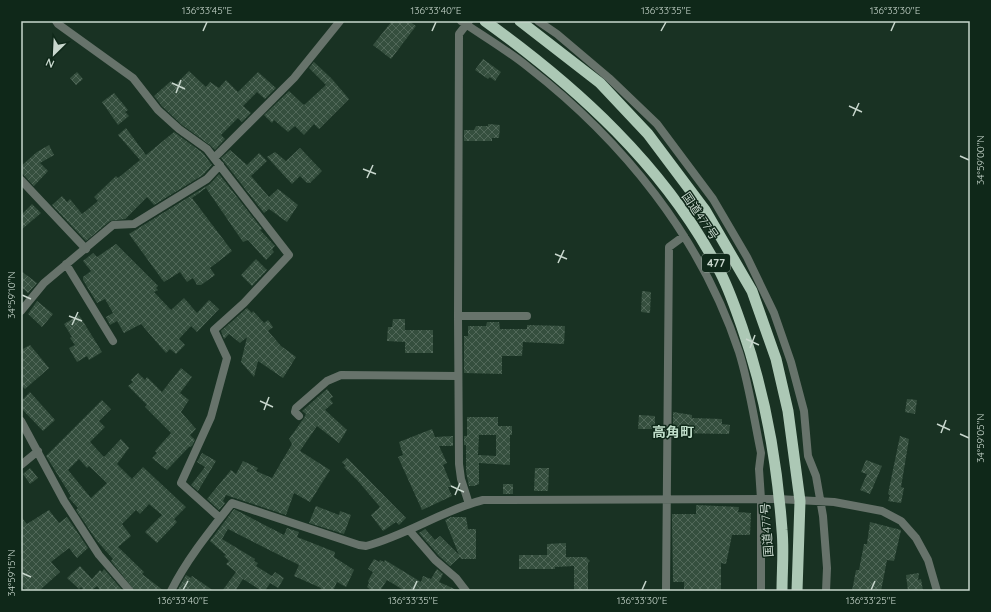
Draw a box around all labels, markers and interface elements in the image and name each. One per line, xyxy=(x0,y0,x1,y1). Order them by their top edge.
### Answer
text: 136°33'45"E xyxy=(182,4,232,17)
text: 136°33'40"E xyxy=(411,4,462,17)
text: 136°33'35"E xyxy=(641,4,691,17)
text: 136°33'30"E xyxy=(870,4,921,17)
north arrow xyxy=(34,34,74,74)
text: N xyxy=(43,55,56,71)
text: 34°59'00"N xyxy=(974,135,987,185)
street label: 国道477号 xyxy=(679,189,722,242)
road number: 477 xyxy=(702,254,730,272)
text: 34°59'10"N xyxy=(5,271,18,319)
text: 34°59'05"N xyxy=(974,413,987,463)
district label: 高角町 xyxy=(652,423,694,441)
street label: 国道477号 xyxy=(757,502,776,558)
text: 34°59'15"N xyxy=(5,549,18,597)
text: 136°33'40"E xyxy=(158,594,209,607)
text: 136°33'35"E xyxy=(388,594,438,607)
text: 136°33'30"E xyxy=(617,594,668,607)
text: 136°33'25"E xyxy=(846,594,897,607)

